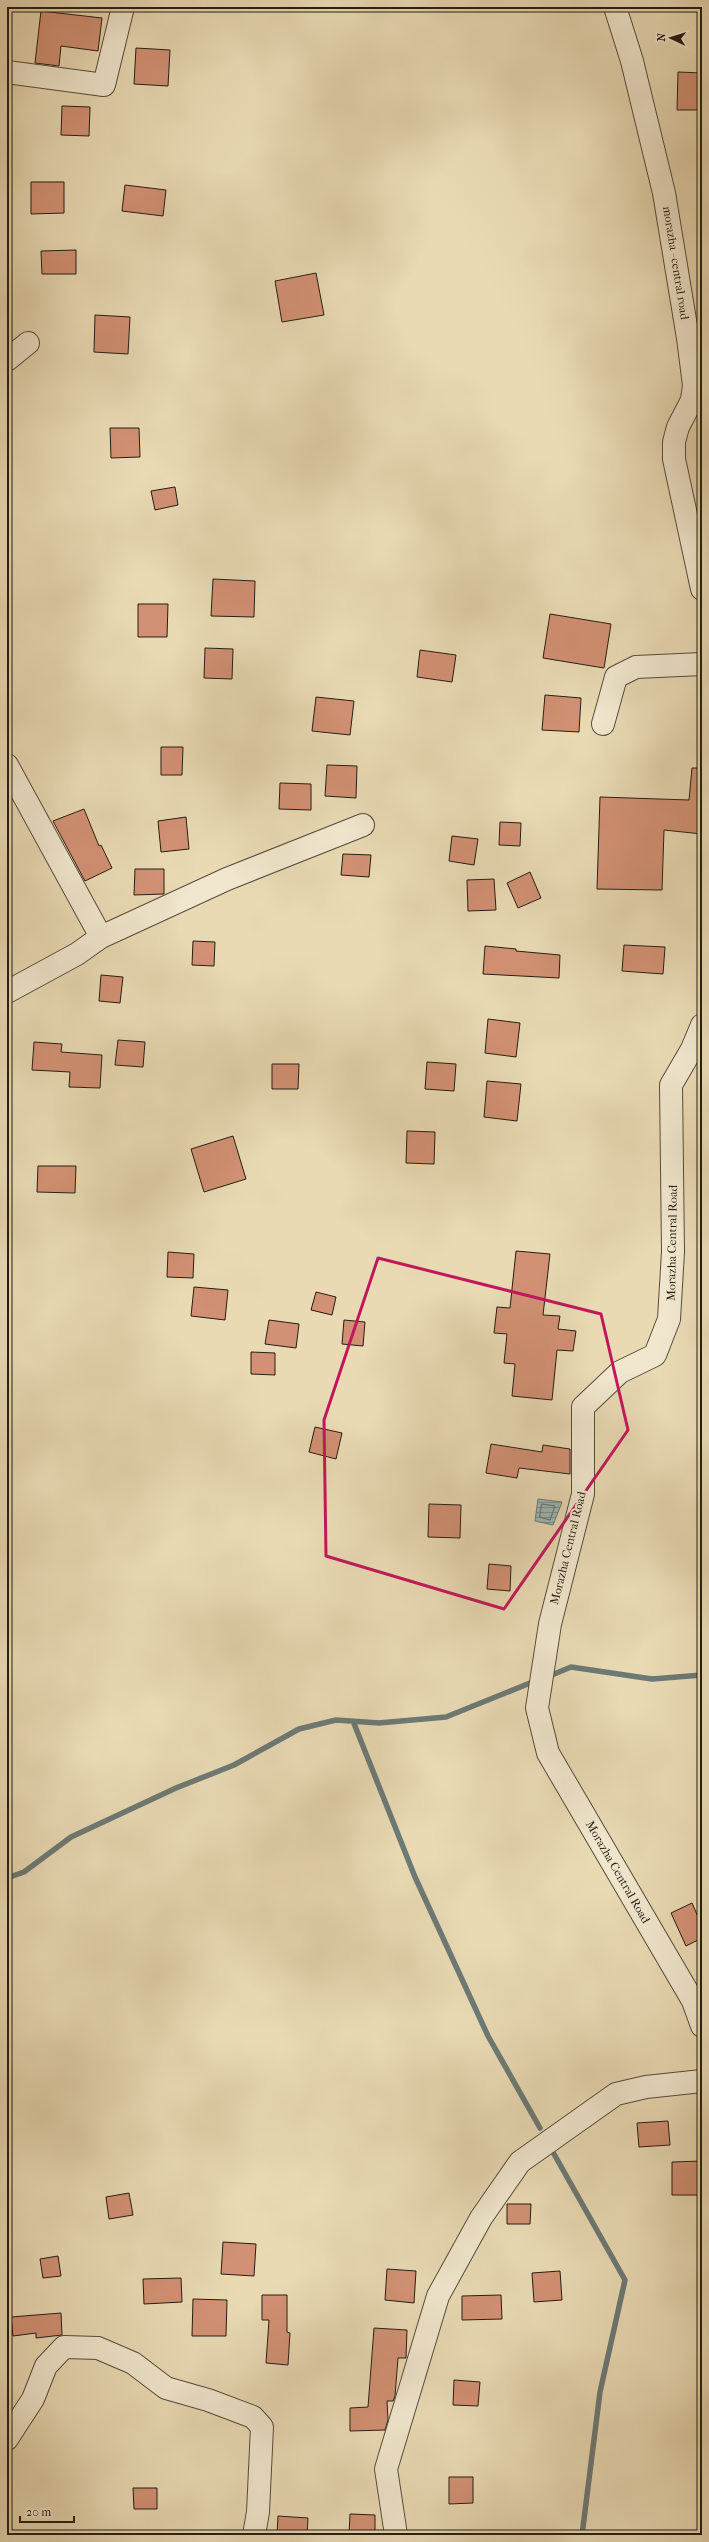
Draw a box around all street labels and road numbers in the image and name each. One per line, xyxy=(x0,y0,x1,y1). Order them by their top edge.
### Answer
street label: morazha - central road xyxy=(660,205,692,321)
street label: Morazha Central Road xyxy=(664,1184,680,1301)
street label: Morazha Central Road xyxy=(547,1490,589,1606)
street label: Morazha Central Road xyxy=(583,1818,653,1926)

